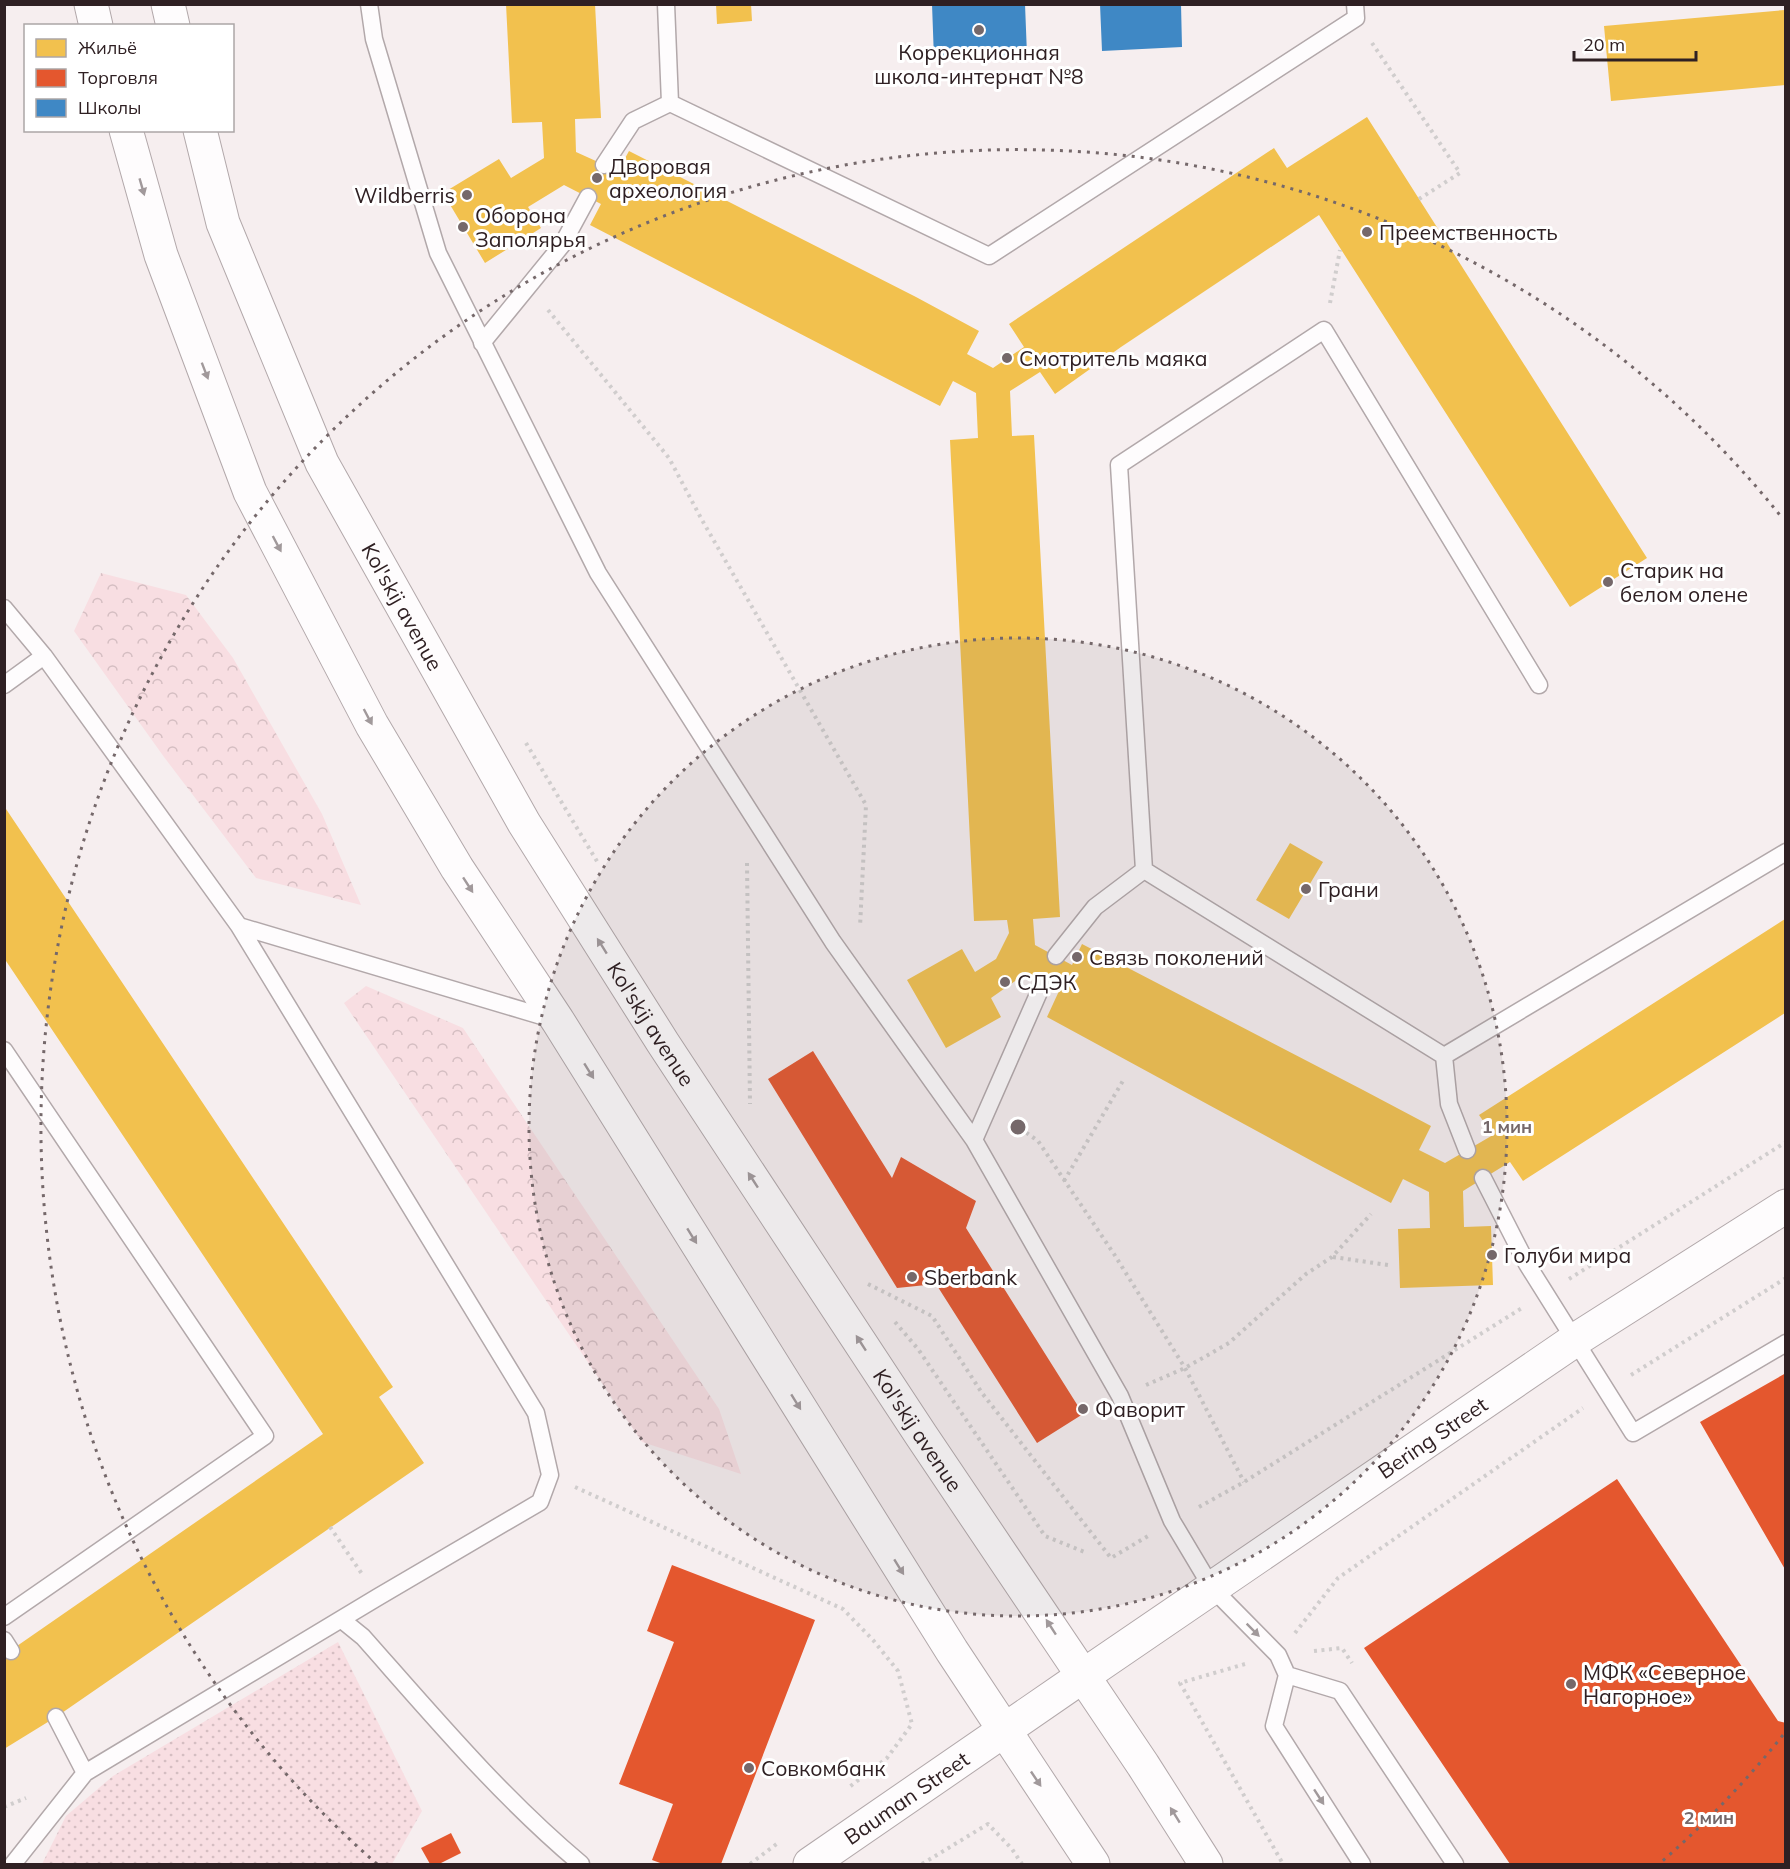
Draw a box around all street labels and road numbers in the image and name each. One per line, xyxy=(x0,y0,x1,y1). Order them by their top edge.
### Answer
street label: Kol'skij avenue xyxy=(356,538,449,675)
street label: Kol'skij avenue xyxy=(602,957,701,1091)
street label: Kol'skij avenue xyxy=(868,1364,968,1497)
street label: Bering Street xyxy=(1373,1391,1492,1484)
street label: Bauman Street xyxy=(839,1746,974,1850)

